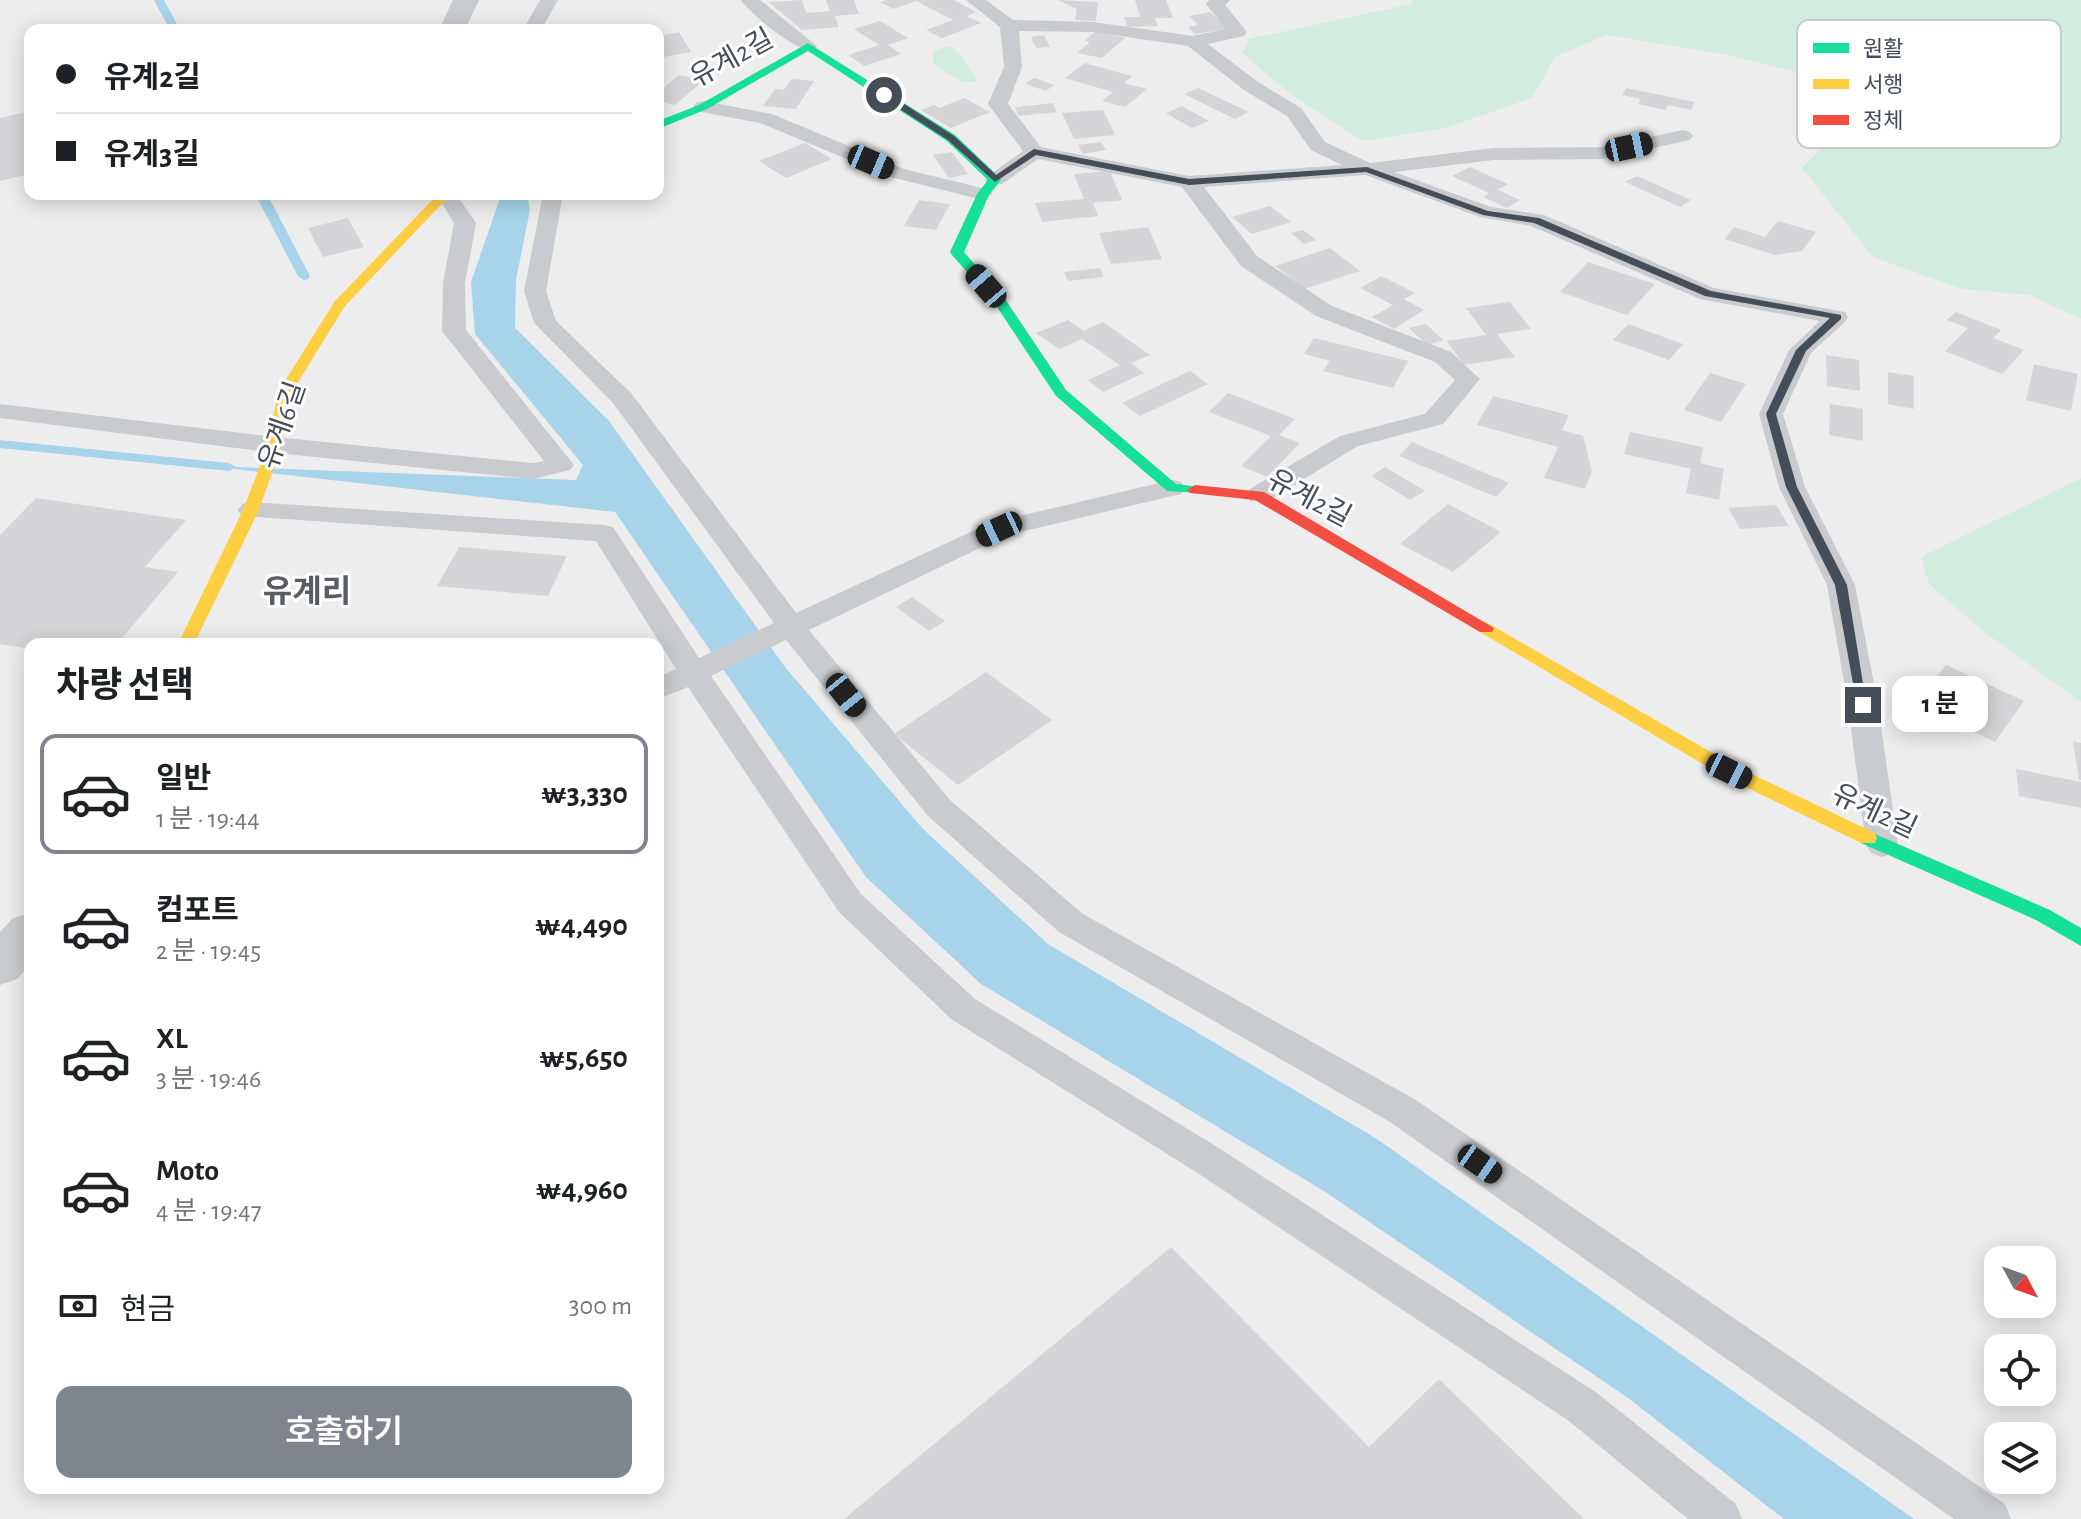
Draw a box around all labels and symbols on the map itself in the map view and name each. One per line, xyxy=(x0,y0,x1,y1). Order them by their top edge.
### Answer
legend xyxy=(1797,20,2061,148)
street label: 유계2길 xyxy=(685,23,778,93)
text: 원활 xyxy=(1863,37,1903,60)
text: 서행 xyxy=(1863,73,1903,96)
route start xyxy=(866,77,902,113)
text: 정체 xyxy=(1863,109,1903,132)
car xyxy=(1603,130,1655,164)
car xyxy=(844,142,898,182)
car xyxy=(961,260,1011,312)
street label: 유계6길 xyxy=(253,378,311,473)
street label: 유계2길 xyxy=(1263,464,1356,532)
car xyxy=(972,508,1026,550)
district label: 유계리 xyxy=(263,575,351,608)
car xyxy=(822,669,870,721)
callout: 1 분 xyxy=(1891,677,1987,733)
route end xyxy=(1845,687,1881,723)
car xyxy=(1702,750,1756,792)
street label: 유계2길 xyxy=(1827,778,1922,844)
car xyxy=(1453,1140,1507,1188)
north arrow xyxy=(1984,1246,2056,1318)

